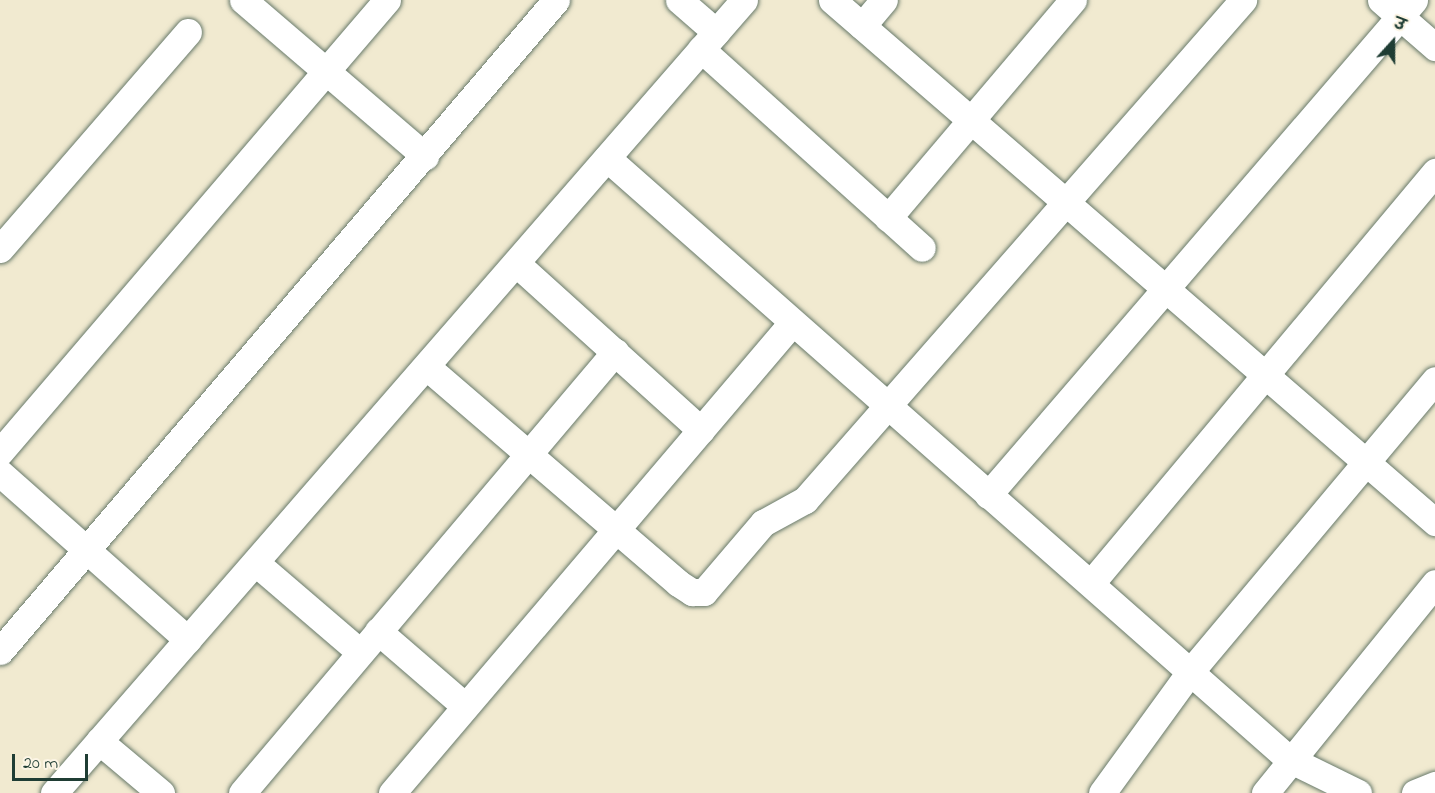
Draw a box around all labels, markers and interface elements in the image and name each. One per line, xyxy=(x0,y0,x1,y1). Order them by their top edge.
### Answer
north arrow xyxy=(1363,12,1423,72)
text: उ xyxy=(1390,12,1409,38)
scale bar xyxy=(15,742,92,780)
text: 20 m xyxy=(23,751,58,777)

